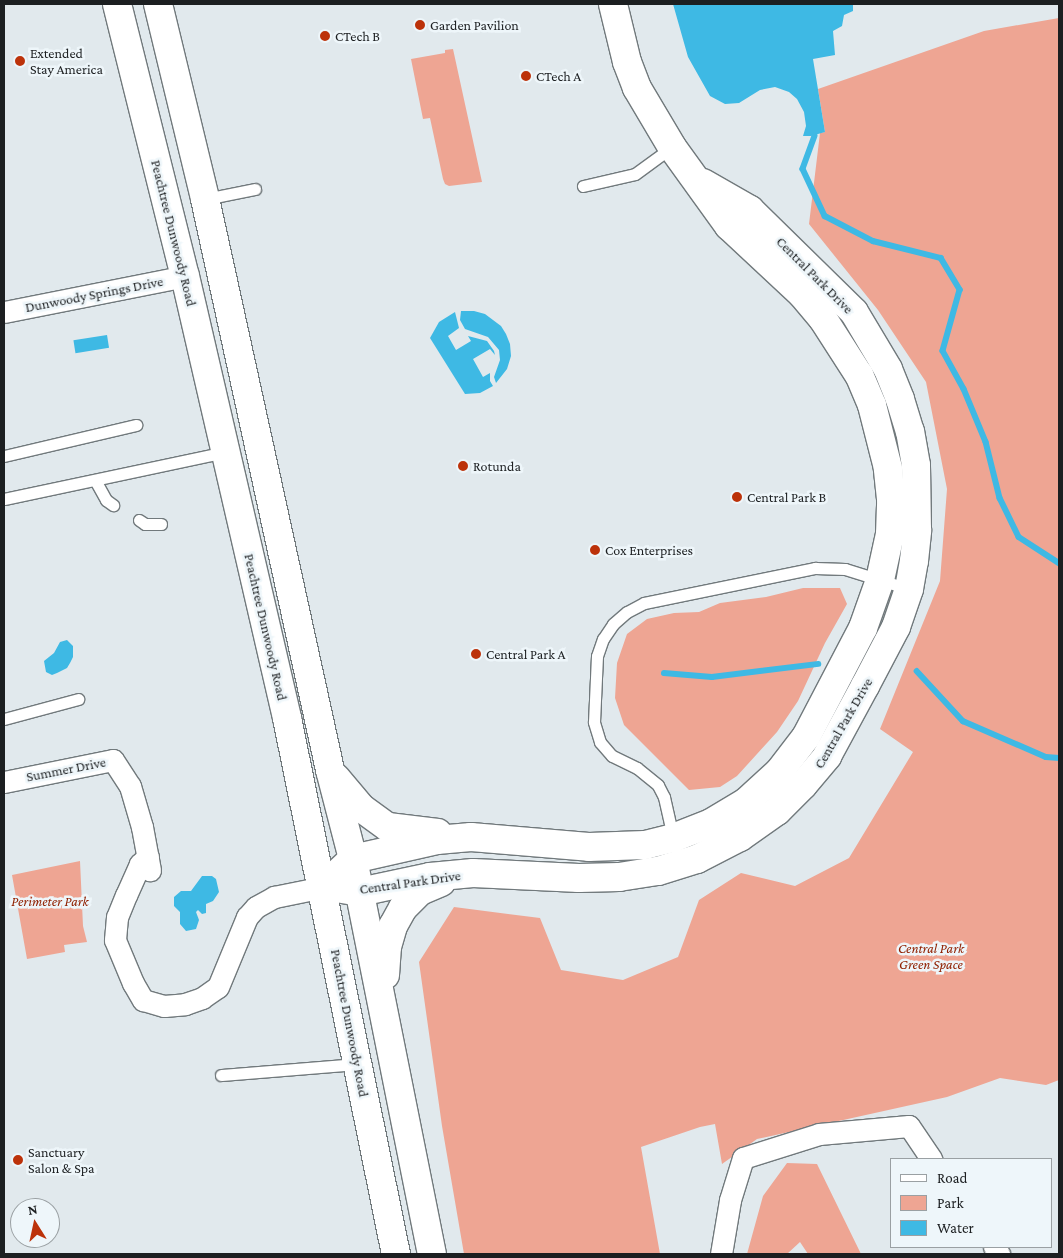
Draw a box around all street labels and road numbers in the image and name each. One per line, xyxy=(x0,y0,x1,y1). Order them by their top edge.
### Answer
street label: Peachtree Dunwoody Road xyxy=(148,158,200,308)
street label: Central Park Drive xyxy=(773,233,857,317)
street label: Dunwoody Springs Drive xyxy=(24,272,164,316)
street label: Peachtree Dunwoody Road xyxy=(241,552,291,702)
street label: Central Park Drive xyxy=(810,675,876,771)
street label: Summer Drive xyxy=(25,753,107,785)
street label: Central Park Drive xyxy=(358,867,462,897)
street label: Peachtree Dunwoody Road xyxy=(327,948,373,1098)

